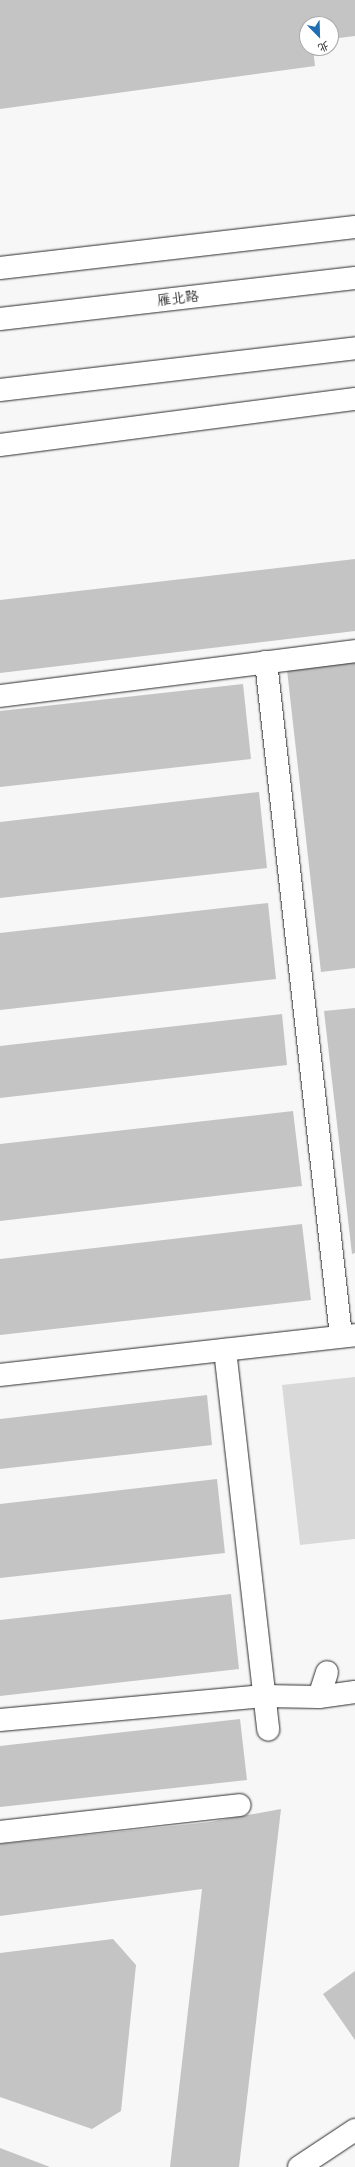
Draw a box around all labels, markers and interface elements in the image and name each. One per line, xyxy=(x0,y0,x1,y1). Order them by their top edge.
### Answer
north arrow xyxy=(299,16,339,56)
text: 北 xyxy=(316,38,331,55)
street label: 雁北路 xyxy=(156,288,200,310)

